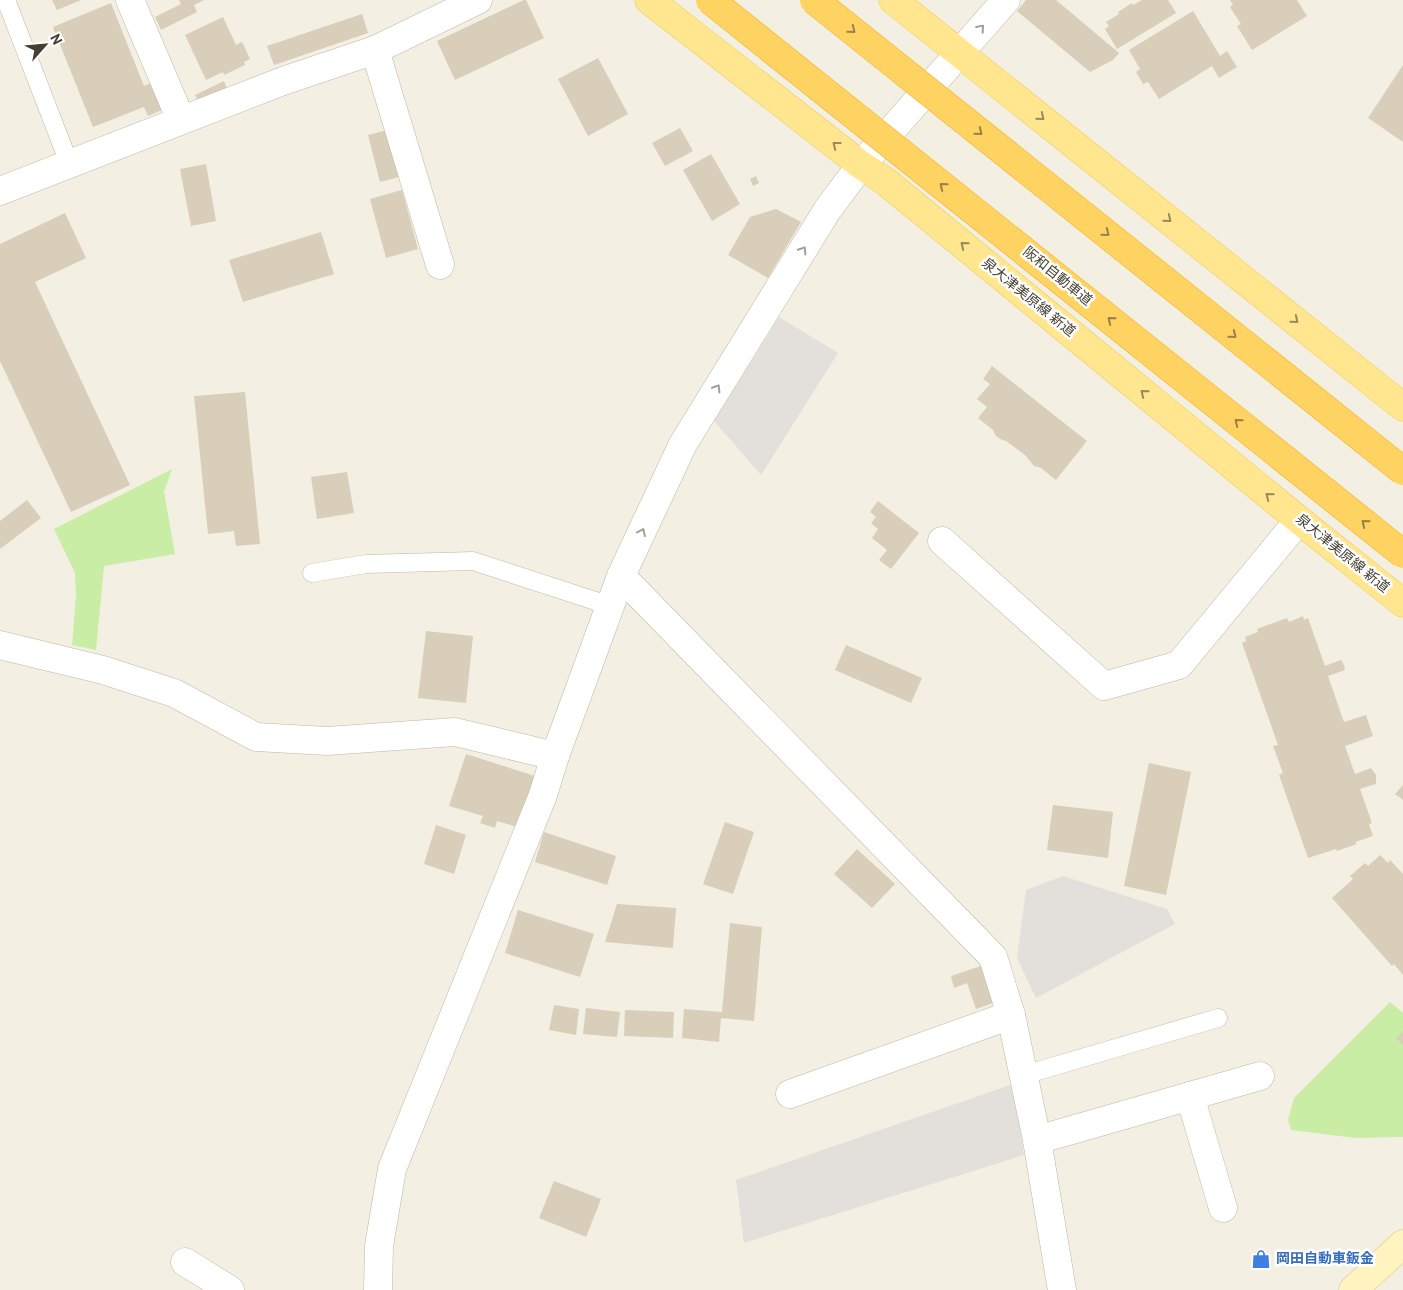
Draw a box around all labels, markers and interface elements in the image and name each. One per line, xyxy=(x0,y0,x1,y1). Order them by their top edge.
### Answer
north arrow xyxy=(20,20,70,70)
one-way arrow xyxy=(846,25,855,33)
one-way arrow xyxy=(975,25,984,34)
text: N xyxy=(45,31,65,48)
one-way arrow xyxy=(1035,112,1044,120)
one-way arrow xyxy=(973,126,982,134)
one-way arrow xyxy=(833,143,842,151)
one-way arrow xyxy=(939,183,949,192)
one-way arrow xyxy=(1162,213,1171,221)
one-way arrow xyxy=(1100,228,1109,236)
one-way arrow xyxy=(960,242,969,251)
street label: 阪和自動車道 xyxy=(1019,244,1095,310)
one-way arrow xyxy=(796,247,806,256)
street label: 泉大津美原線 新道 xyxy=(978,254,1079,341)
one-way arrow xyxy=(1289,315,1298,324)
one-way arrow xyxy=(1108,318,1117,326)
one-way arrow xyxy=(1227,329,1236,337)
one-way arrow xyxy=(711,385,721,394)
one-way arrow xyxy=(1140,389,1149,398)
one-way arrow xyxy=(1235,419,1244,427)
one-way arrow xyxy=(1266,492,1275,501)
street label: 泉大津美原線 新道 xyxy=(1292,510,1393,597)
one-way arrow xyxy=(1362,521,1371,529)
one-way arrow xyxy=(635,528,646,537)
shop icon: 岡田自動車鈑金 xyxy=(1250,1248,1272,1270)
place label: 岡田自動車鈑金 xyxy=(1276,1251,1374,1268)

